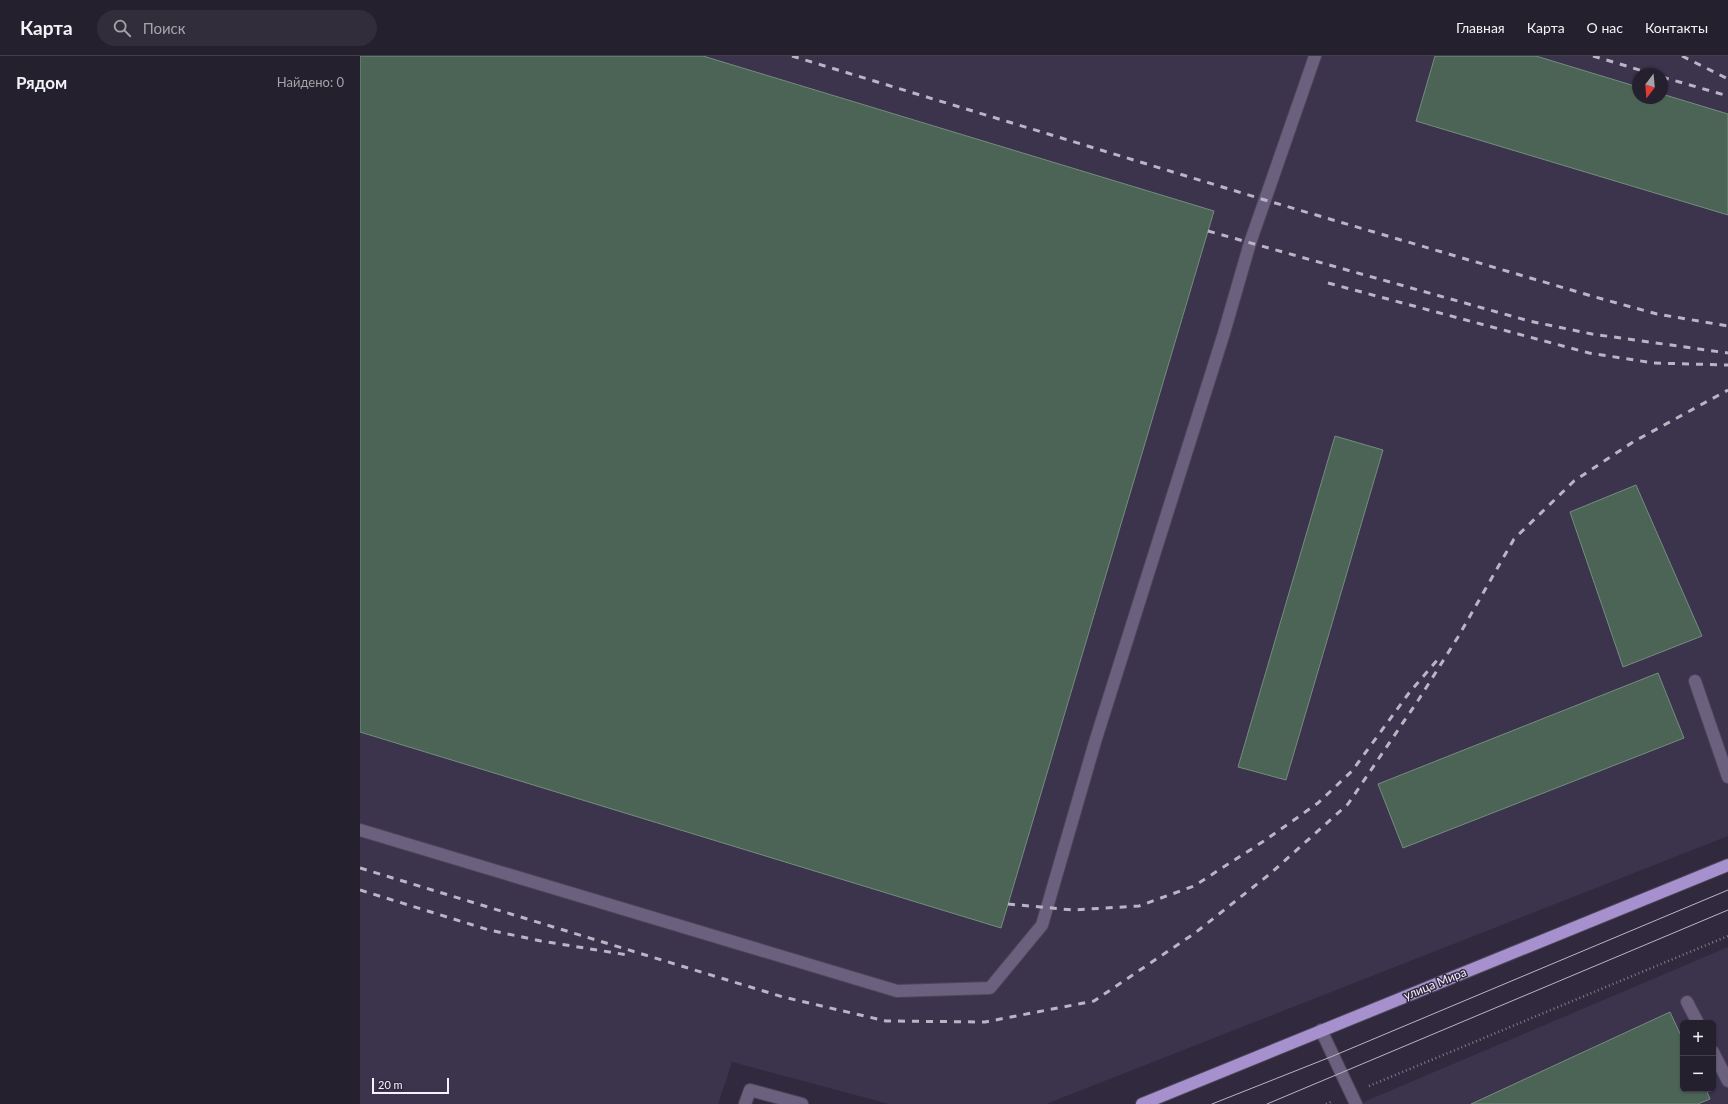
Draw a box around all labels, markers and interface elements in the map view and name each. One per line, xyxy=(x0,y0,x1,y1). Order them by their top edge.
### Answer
search box xyxy=(97,10,377,46)
text: Карта xyxy=(20,16,73,39)
icon: search xyxy=(111,17,133,39)
text: Поиск xyxy=(143,19,186,37)
text: Главная xyxy=(1456,19,1505,36)
text: Карта xyxy=(1527,19,1565,36)
text: О нас xyxy=(1587,19,1623,36)
text: Контакты xyxy=(1645,19,1708,36)
north arrow xyxy=(1632,68,1668,104)
text: Рядом xyxy=(16,72,67,93)
text: Найдено: 0 xyxy=(277,74,344,90)
street label: улица Мира xyxy=(1401,964,1468,1003)
map controls xyxy=(1680,1020,1716,1092)
button: + xyxy=(1680,1020,1716,1056)
button: − xyxy=(1680,1056,1716,1092)
scale bar xyxy=(372,1076,449,1095)
text: 20 m xyxy=(378,1078,403,1091)

